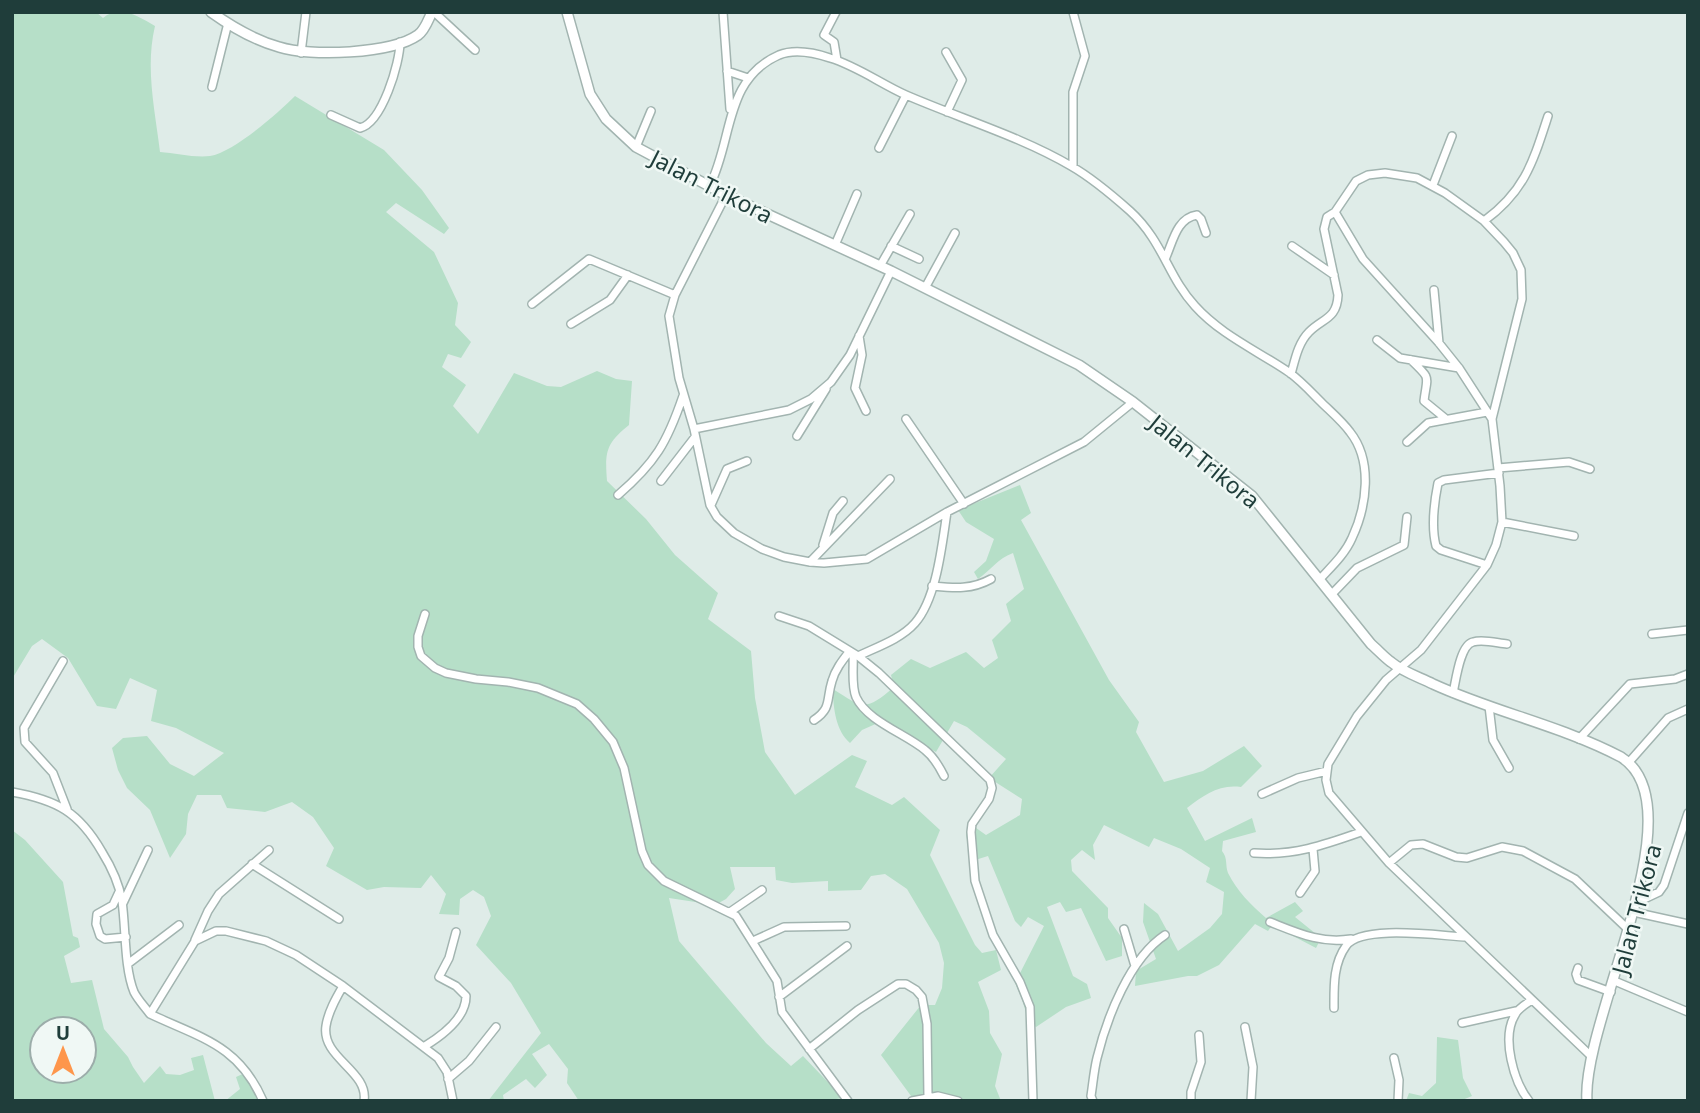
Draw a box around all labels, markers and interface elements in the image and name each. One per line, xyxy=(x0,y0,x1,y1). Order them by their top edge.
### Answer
street label: Jalan Trikora xyxy=(644,141,779,231)
street label: Jalan Trikora xyxy=(1142,405,1267,515)
street label: Jalan Trikora xyxy=(1603,840,1669,980)
north arrow xyxy=(28,1015,98,1085)
text: U xyxy=(56,1020,70,1046)

